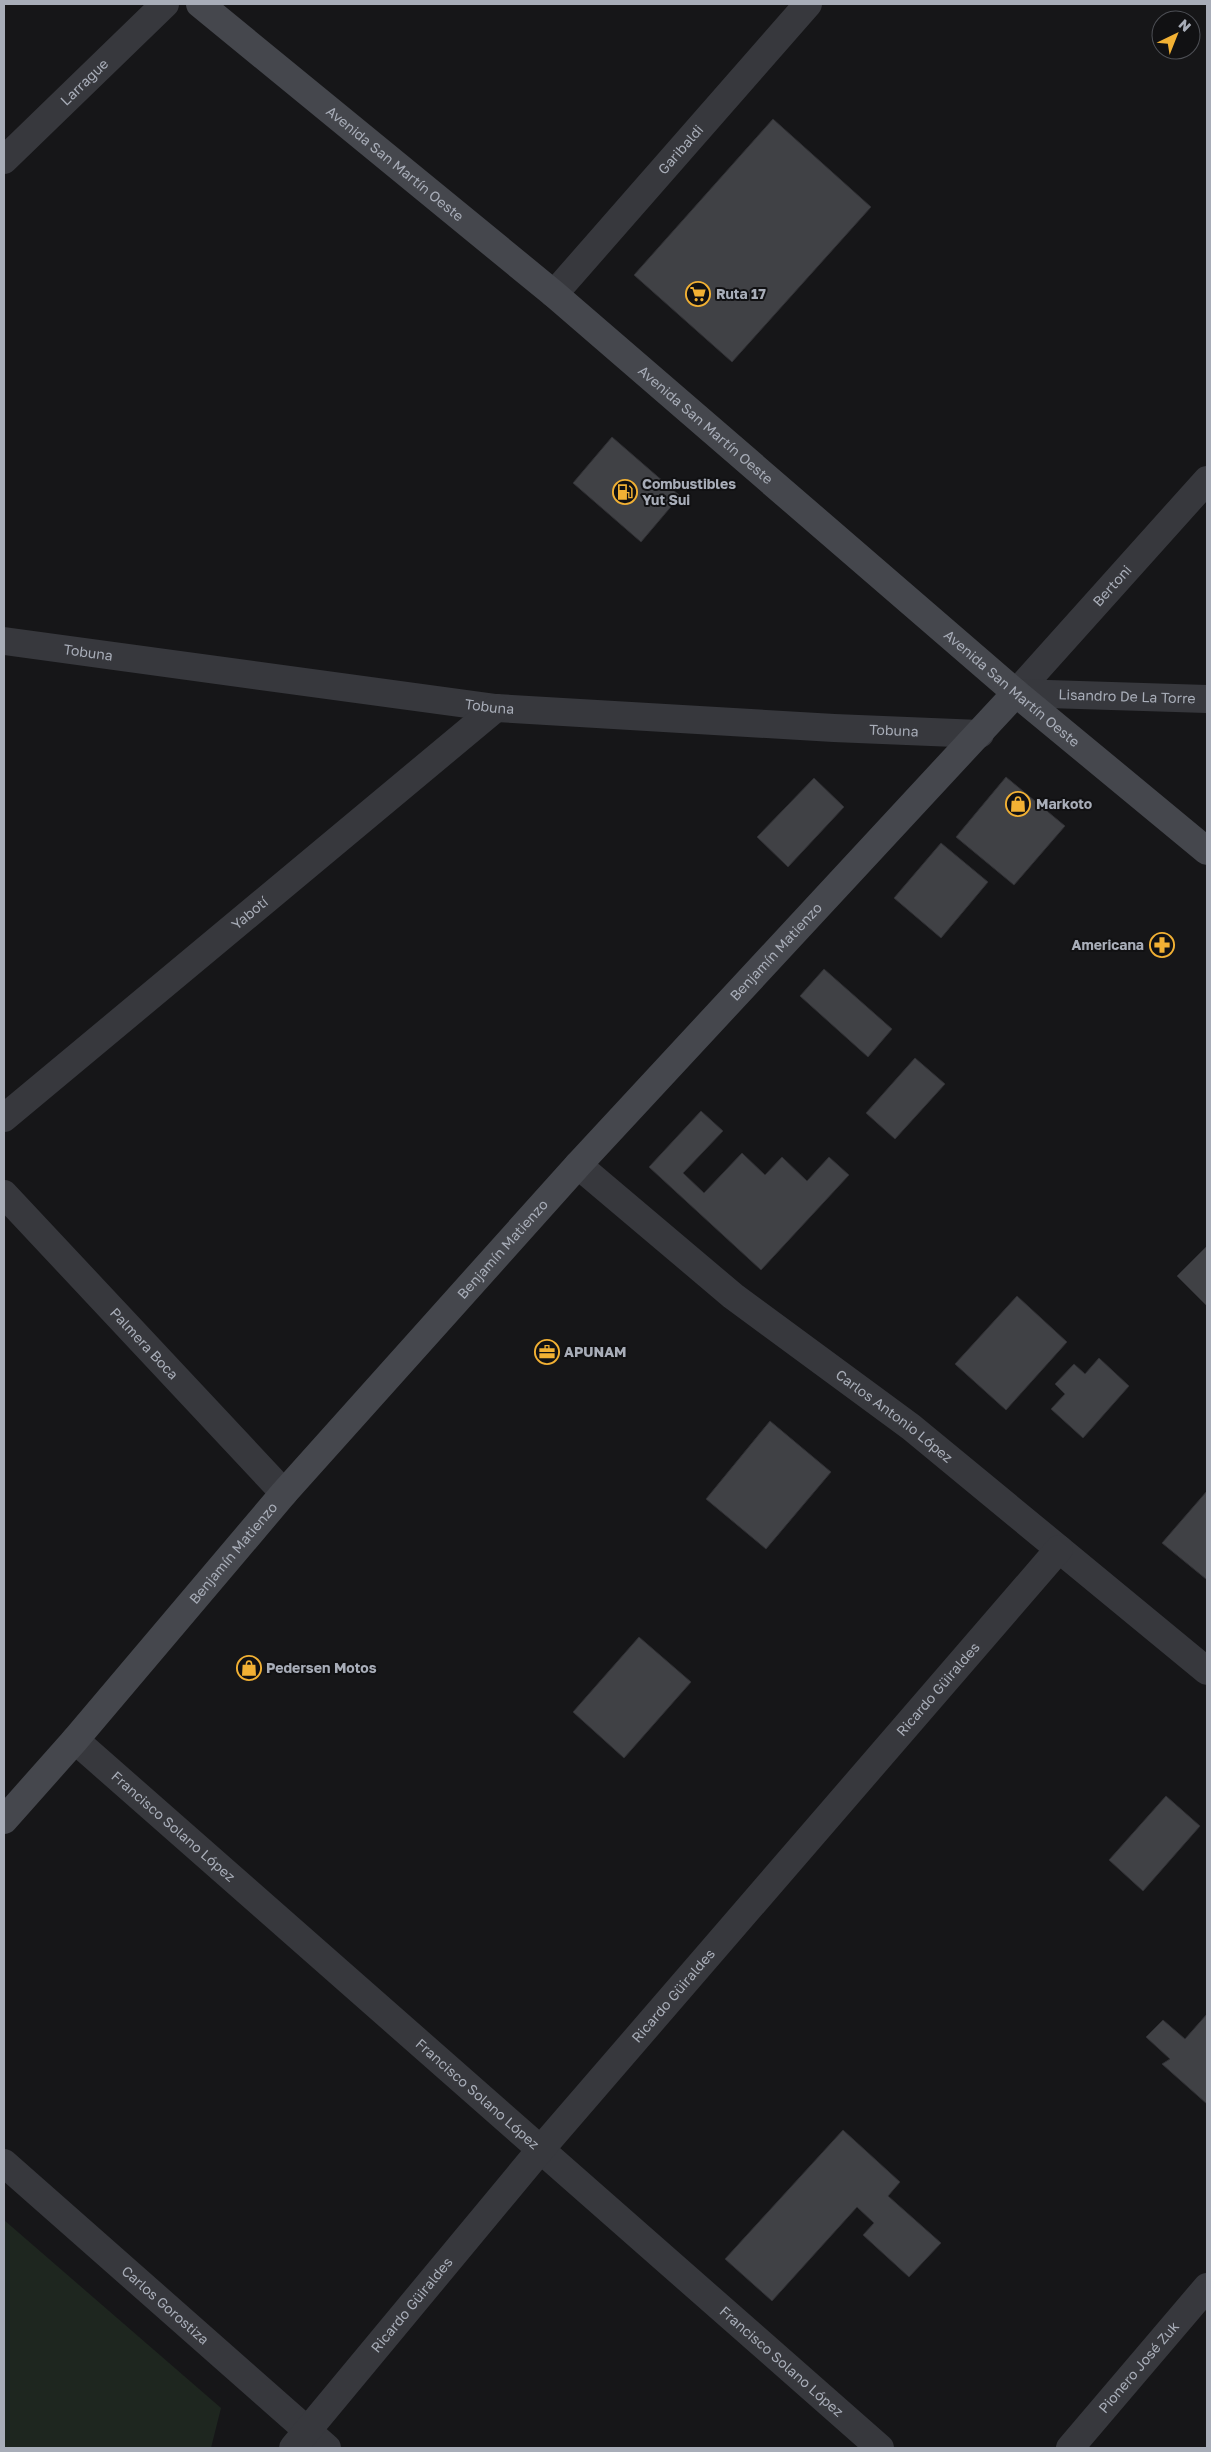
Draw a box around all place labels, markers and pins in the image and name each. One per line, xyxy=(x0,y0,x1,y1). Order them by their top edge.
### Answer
supermarket icon: Ruta 17 xyxy=(685,281,711,307)
place label: Ruta 17 xyxy=(716,285,766,302)
place label: Combustibles Yut Sui xyxy=(642,475,736,508)
fuel station icon: Combustibles Yut Sui xyxy=(612,479,638,505)
shop icon: Markoto xyxy=(1005,791,1031,817)
place label: Markoto xyxy=(1036,795,1092,812)
pharmacy icon: Americana xyxy=(1149,932,1175,958)
place label: Americana xyxy=(1071,936,1144,953)
office icon: APUNAM xyxy=(534,1339,560,1365)
place label: APUNAM xyxy=(564,1343,627,1360)
shop icon: Pedersen Motos xyxy=(236,1655,262,1681)
place label: Pedersen Motos xyxy=(266,1659,377,1676)

